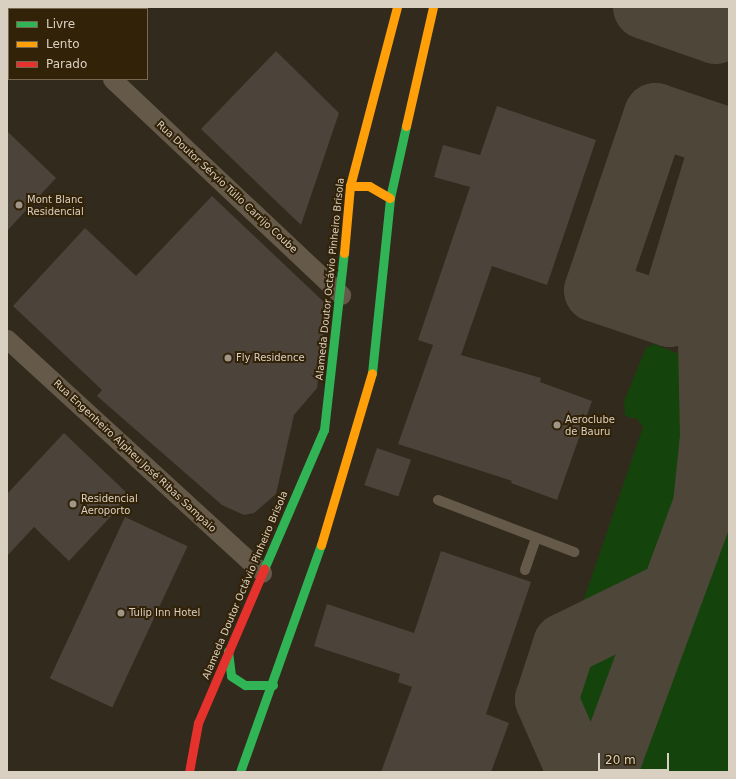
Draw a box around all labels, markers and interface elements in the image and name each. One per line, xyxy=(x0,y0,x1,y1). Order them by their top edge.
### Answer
legend xyxy=(8,8,148,80)
text: Livre xyxy=(46,17,75,31)
text: Lento xyxy=(46,37,80,51)
text: Parado xyxy=(46,57,87,71)
street label: Rua Doutor Sérvio Túlio Carrijo Coube xyxy=(154,119,300,255)
street label: Alameda Doutor Octávio Pinheiro Brisola xyxy=(313,177,347,381)
place label: Mont Blanc Residencial xyxy=(27,193,84,216)
marker: Mont Blanc Residencial xyxy=(14,200,24,210)
place label: Fly Residence xyxy=(236,352,305,364)
marker: Fly Residence xyxy=(223,353,233,363)
street label: Rua Engenheiro Alpheu José Ribas Sampaio xyxy=(51,377,219,535)
place label: Aeroclube de Bauru xyxy=(565,413,615,436)
marker: Aeroclube de Bauru xyxy=(552,420,562,430)
street label: Alameda Doutor Octávio Pinheiro Brisola xyxy=(200,489,290,681)
place label: Residencial Aeroporto xyxy=(81,492,138,516)
marker: Residencial Aeroporto xyxy=(68,499,78,509)
place label: Tulip Inn Hotel xyxy=(129,607,200,619)
marker: Tulip Inn Hotel xyxy=(116,608,126,618)
scale bar xyxy=(600,745,671,771)
text: 20 m xyxy=(605,753,636,767)

